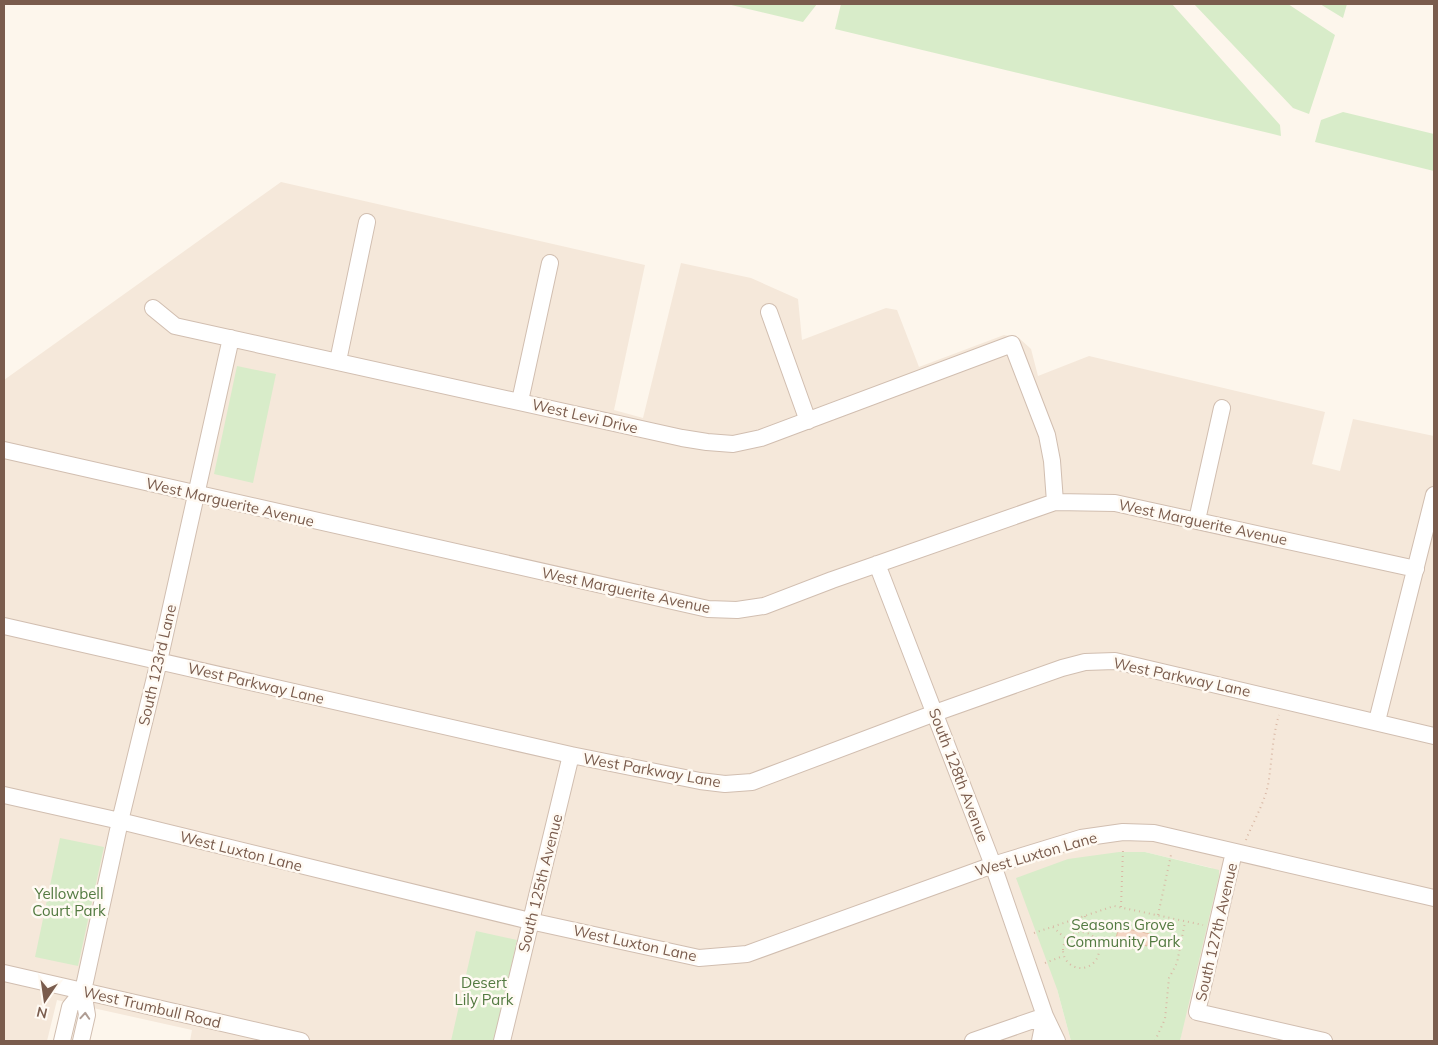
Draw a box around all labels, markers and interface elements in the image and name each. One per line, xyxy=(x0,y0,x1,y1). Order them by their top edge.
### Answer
street label: West Levi Drive xyxy=(530,395,640,437)
street label: West Marguerite Avenue xyxy=(144,473,316,531)
street label: West Marguerite Avenue xyxy=(1117,495,1289,549)
street label: West Marguerite Avenue xyxy=(540,563,712,617)
street label: South 123rd Lane xyxy=(134,602,180,728)
street label: West Parkway Lane xyxy=(1112,653,1252,701)
street label: West Parkway Lane xyxy=(186,658,326,708)
street label: South 128th Avenue xyxy=(925,705,993,845)
street label: West Parkway Lane xyxy=(582,749,722,791)
street label: South 125th Avenue xyxy=(514,812,566,954)
street label: West Luxton Lane xyxy=(178,827,304,875)
street label: West Luxton Lane xyxy=(973,828,1099,880)
street label: South 127th Avenue xyxy=(1191,861,1241,1003)
park label: Yellowbell Court Park xyxy=(32,884,106,920)
park label: Seasons Grove Community Park xyxy=(1066,915,1180,951)
street label: West Luxton Lane xyxy=(572,921,698,965)
park label: Desert Lily Park xyxy=(455,973,514,1009)
north arrow xyxy=(20,975,70,1025)
street label: West Trumbull Road xyxy=(81,982,223,1032)
text: N xyxy=(35,1003,49,1023)
one-way arrow xyxy=(80,1012,91,1020)

